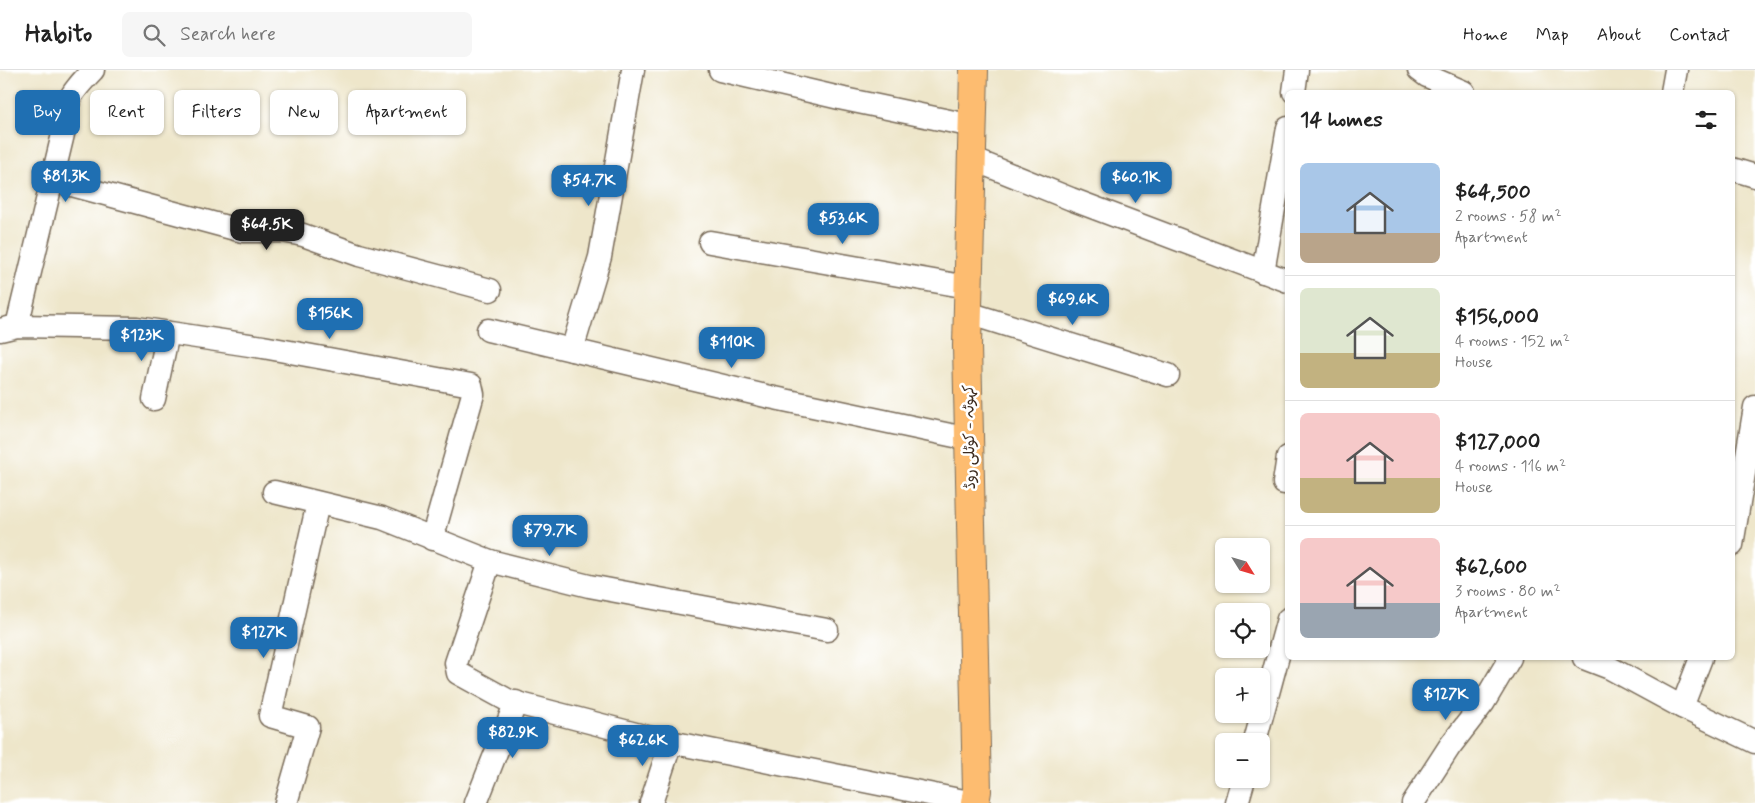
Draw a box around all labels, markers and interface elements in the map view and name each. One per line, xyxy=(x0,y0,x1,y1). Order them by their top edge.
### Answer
search box xyxy=(122,12,472,57)
text: Habito xyxy=(25,19,92,50)
icon: search xyxy=(140,21,168,49)
text: Search here xyxy=(180,22,276,47)
text: Home xyxy=(1463,23,1508,47)
text: Map xyxy=(1536,23,1569,47)
text: About xyxy=(1597,23,1641,47)
text: Contact xyxy=(1669,23,1730,47)
chip: Buy xyxy=(15,90,80,135)
chip: Rent xyxy=(90,90,164,135)
chip: Filters xyxy=(174,90,260,135)
chip: New xyxy=(270,90,338,135)
chip: Apartment xyxy=(348,90,466,135)
text: 14 homes xyxy=(1300,106,1383,134)
icon: filters xyxy=(1692,106,1720,134)
pin: $81.3K xyxy=(25,160,107,203)
pin: $60.1K xyxy=(1095,162,1177,204)
pin: $54.7K xyxy=(548,164,630,207)
text: $81.3K xyxy=(42,166,90,187)
text: $60.1K xyxy=(1112,167,1160,188)
text: $54.7K xyxy=(562,170,616,191)
text: $64,500 xyxy=(1455,178,1531,206)
icon: home xyxy=(1340,183,1400,243)
pin: $53.6K xyxy=(802,202,884,245)
text: 2 rooms · 58 m² xyxy=(1455,206,1561,227)
pin: $64.5K xyxy=(226,208,308,251)
text: $53.6K xyxy=(819,208,867,229)
text: $64.5K xyxy=(241,214,293,235)
text: Apartment xyxy=(1455,227,1528,248)
pin: $69.6K xyxy=(1032,284,1114,326)
text: $69.6K xyxy=(1048,289,1098,310)
pin: $156K xyxy=(295,298,365,340)
text: $156K xyxy=(308,303,352,324)
text: $156,000 xyxy=(1455,303,1539,331)
icon: home xyxy=(1340,308,1400,368)
pin: $123K xyxy=(107,320,177,362)
text: $123K xyxy=(121,325,163,346)
pin: $110K xyxy=(697,326,767,369)
text: 4 rooms · 152 m² xyxy=(1455,331,1570,352)
text: $110K xyxy=(710,332,754,353)
text: House xyxy=(1455,352,1493,373)
street label: کہوٹہ - کوٹلی روڈ xyxy=(959,384,981,490)
text: $127,000 xyxy=(1455,428,1540,456)
icon: home xyxy=(1340,433,1400,493)
text: 4 rooms · 116 m² xyxy=(1455,456,1566,477)
text: House xyxy=(1455,477,1493,498)
pin: $79.7K xyxy=(509,514,591,557)
text: $79.7K xyxy=(524,520,577,541)
north arrow xyxy=(1215,538,1270,592)
map controls xyxy=(1215,538,1270,788)
text: $62,600 xyxy=(1455,553,1527,581)
icon: home xyxy=(1340,558,1400,618)
text: 3 rooms · 80 m² xyxy=(1455,581,1561,602)
text: Apartment xyxy=(1455,602,1528,623)
button: locate xyxy=(1215,603,1270,658)
pin: $127K xyxy=(229,616,299,659)
text: $127K xyxy=(241,622,287,643)
button: + xyxy=(1215,668,1270,723)
pin: $127K xyxy=(1411,678,1481,721)
text: $127K xyxy=(1423,684,1469,705)
pin: $82.9K xyxy=(472,716,554,759)
text: $82.9K xyxy=(488,722,538,743)
pin: $62.6K xyxy=(602,724,684,767)
text: $62.6K xyxy=(619,730,667,751)
button: − xyxy=(1215,733,1270,788)

